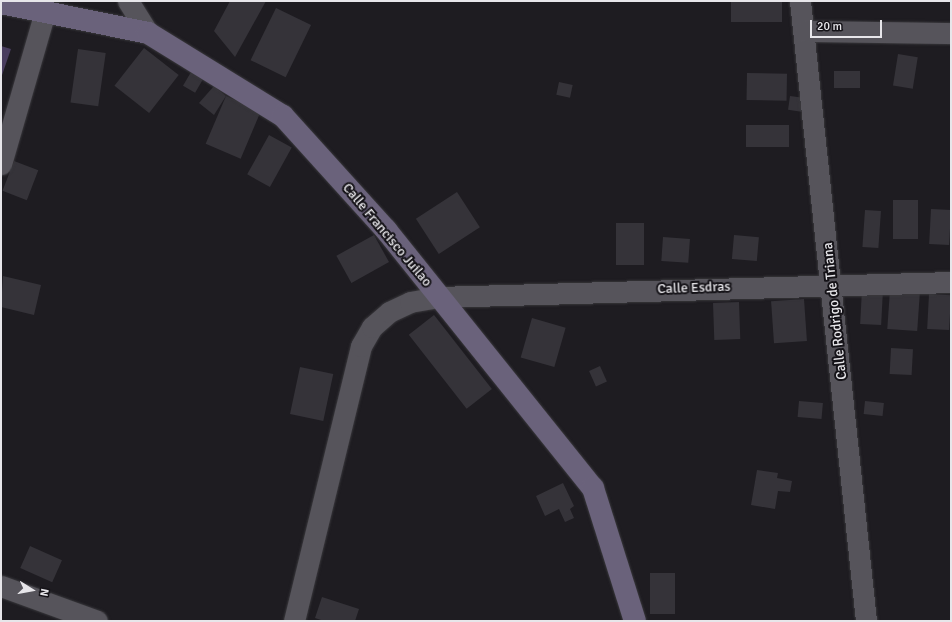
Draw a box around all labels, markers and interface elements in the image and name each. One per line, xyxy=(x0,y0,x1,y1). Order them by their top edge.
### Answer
scale bar xyxy=(812,12,884,38)
text: 20 m xyxy=(817,19,842,34)
street label: Calle Francisco Juilao xyxy=(339,180,435,290)
street label: Calle Rodrigo de Triana xyxy=(819,241,851,381)
street label: Calle Esdras xyxy=(657,278,731,298)
north arrow xyxy=(12,570,52,610)
text: N xyxy=(37,587,51,597)

